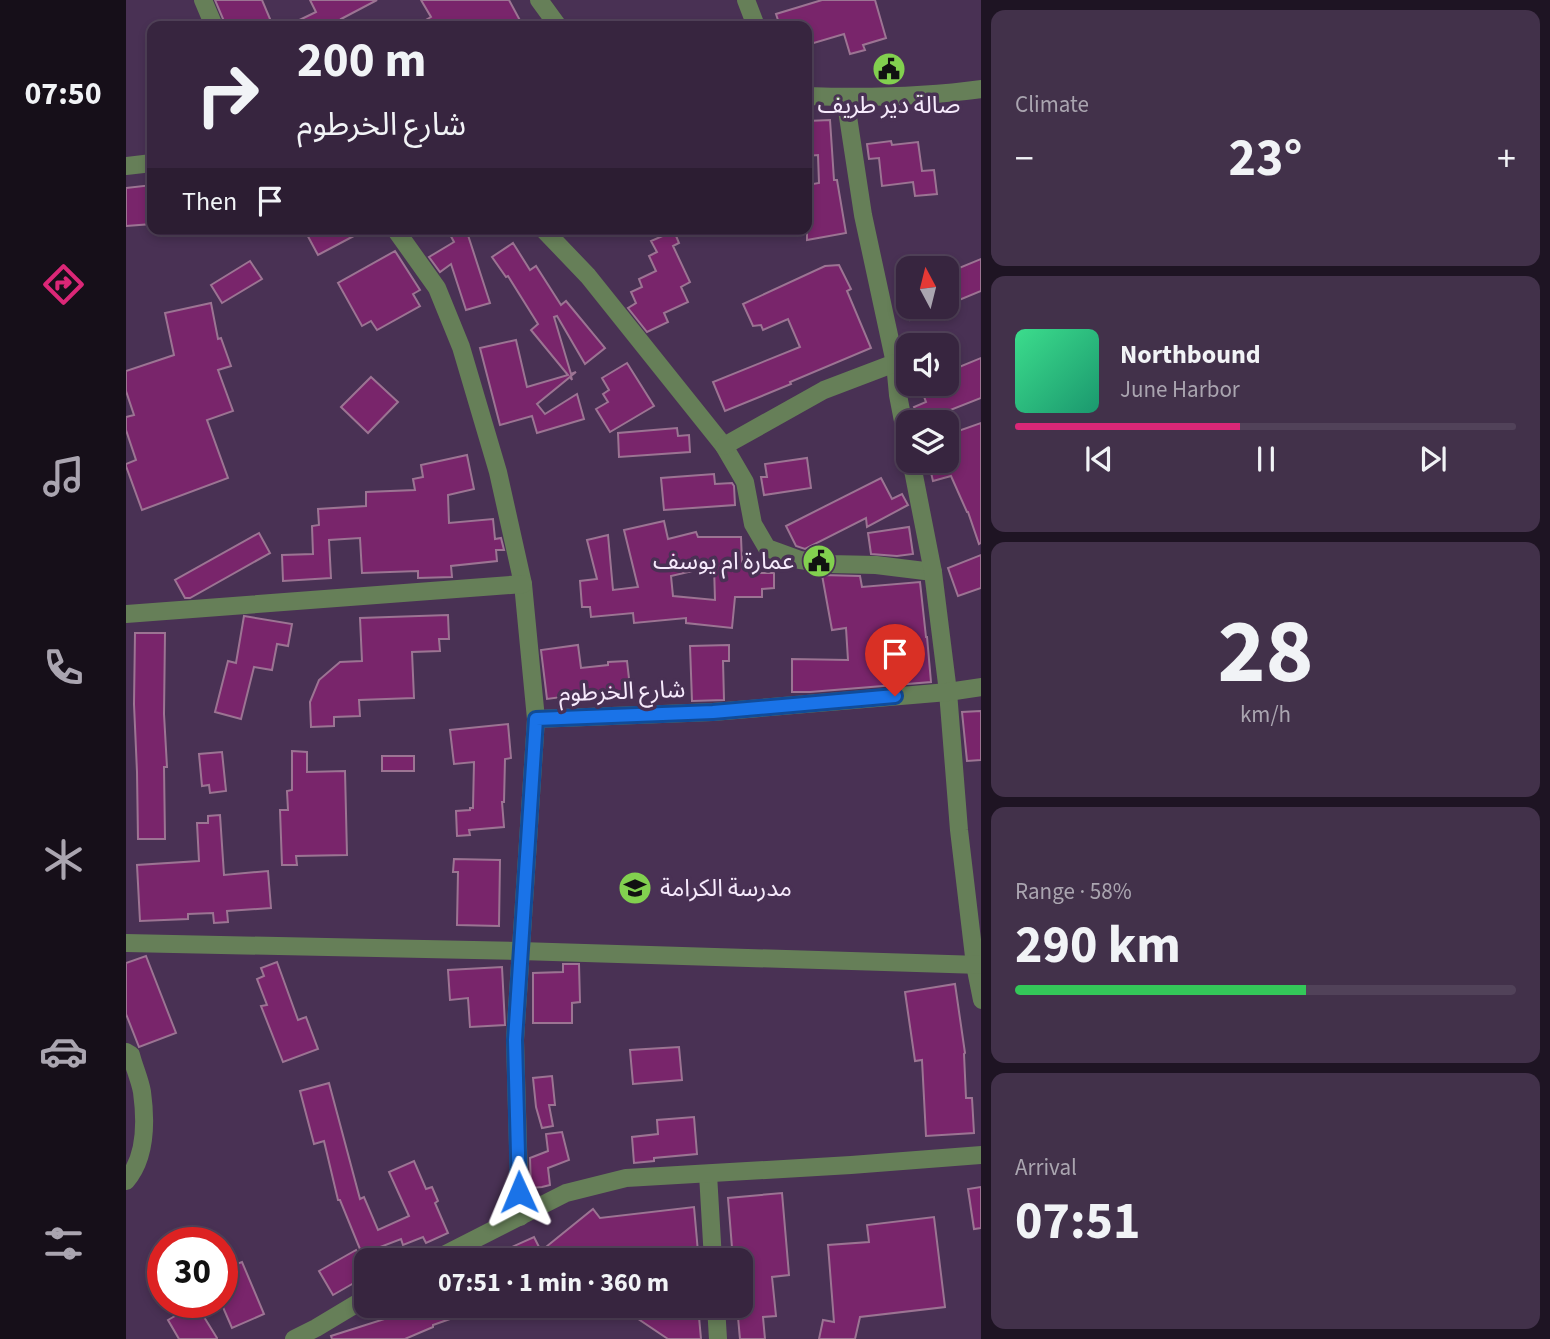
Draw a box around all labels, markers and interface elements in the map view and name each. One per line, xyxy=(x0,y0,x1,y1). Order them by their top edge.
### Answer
text: 200 m xyxy=(297,26,426,96)
icon: right xyxy=(182,49,273,140)
public building icon: صالة دير طريف xyxy=(870,50,908,88)
text: 07:50 xyxy=(24,71,102,117)
place label: صالة دير طريف xyxy=(818,88,960,123)
text: Climate xyxy=(1015,88,1089,121)
text: شارع الخرطوم xyxy=(297,102,466,148)
text: 23° xyxy=(1229,122,1302,196)
text: − xyxy=(1015,132,1034,186)
text: + xyxy=(1497,132,1516,186)
icon: arrive xyxy=(251,182,289,220)
text: Then xyxy=(182,183,237,220)
north arrow xyxy=(896,256,959,318)
map controls xyxy=(896,256,959,473)
icon: directions xyxy=(39,260,88,309)
button: sound xyxy=(896,333,959,396)
text: Northbound xyxy=(1120,336,1261,373)
text: June Harbor xyxy=(1120,373,1240,406)
button: layers xyxy=(896,410,959,473)
icon: previous xyxy=(1080,440,1118,478)
icon: pause xyxy=(1247,440,1285,478)
icon: next xyxy=(1414,440,1452,478)
icon: music xyxy=(39,452,88,501)
public building icon: عمارة ام يوسف xyxy=(800,542,838,580)
place label: عمارة ام يوسف xyxy=(653,544,794,579)
text: 28 xyxy=(1217,588,1314,717)
pin xyxy=(865,624,925,696)
icon: arrive xyxy=(876,635,914,673)
icon: phone xyxy=(39,643,88,692)
street label: شارع الخرطوم xyxy=(558,672,686,711)
text: km/h xyxy=(1240,698,1291,731)
icon: climate xyxy=(39,835,88,884)
school or university icon: مدرسة الكرامة xyxy=(616,869,654,907)
place label: مدرسة الكرامة xyxy=(660,871,792,906)
text: Range · 58% xyxy=(1015,875,1132,908)
text: 290 km xyxy=(1015,909,1181,983)
icon: car xyxy=(39,1027,88,1076)
text: Arrival xyxy=(1015,1151,1077,1184)
position arrow xyxy=(482,1155,556,1229)
text: 07:51 xyxy=(1015,1185,1140,1259)
icon: filters xyxy=(39,1219,88,1268)
speed limit sign: 30 xyxy=(147,1227,238,1318)
text: 07:51 · 1 min · 360 m xyxy=(438,1264,669,1301)

